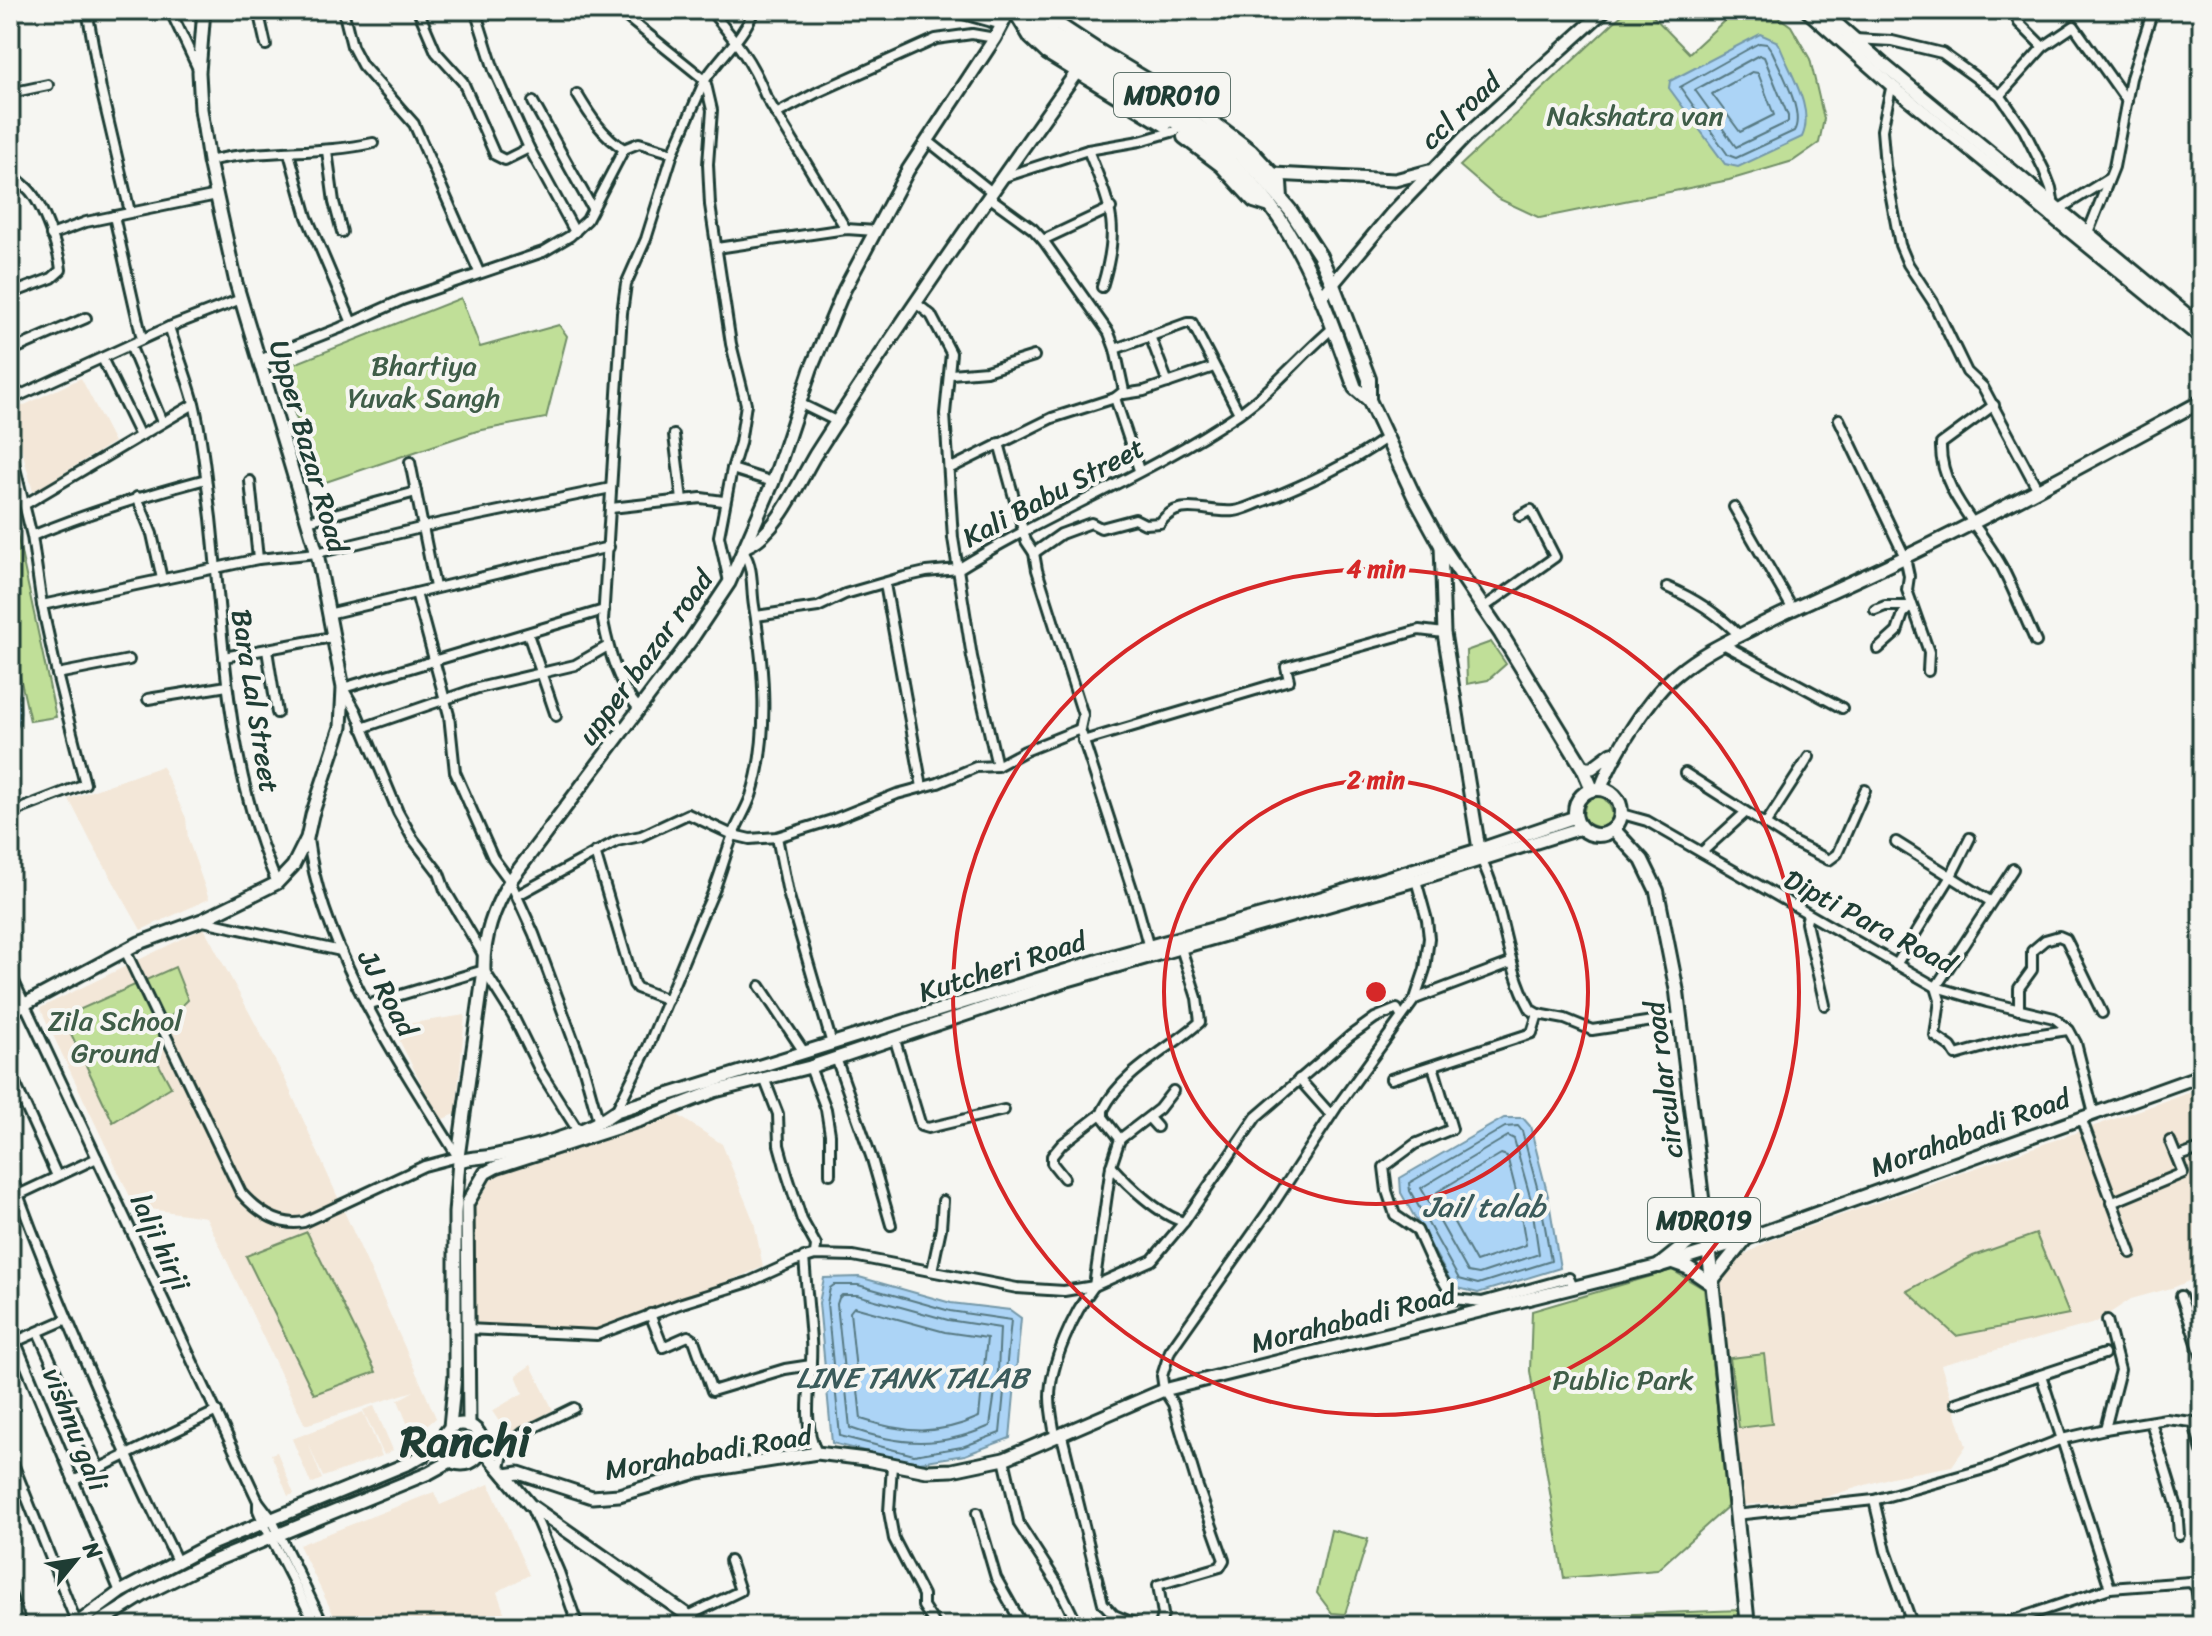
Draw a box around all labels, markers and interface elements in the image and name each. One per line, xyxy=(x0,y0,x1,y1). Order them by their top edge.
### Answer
street label: ccl road xyxy=(1408,58,1514,162)
road number: MDR010 xyxy=(1114,73,1230,117)
park label: Nakshatra van xyxy=(1546,91,1724,140)
street label: Upper Bazar Road xyxy=(255,334,363,560)
park label: Bhartiya Yuvak Sangh xyxy=(348,341,500,422)
street label: Kali Babu Street xyxy=(953,424,1154,561)
text: 4 min xyxy=(1346,548,1406,590)
street label: upper bazar road xyxy=(565,557,728,756)
street label: Bara Lal Street xyxy=(217,606,294,797)
text: 2 min xyxy=(1346,759,1405,801)
street label: Dipti Para Road xyxy=(1775,855,1967,989)
street label: Kutcheri Road xyxy=(912,916,1095,1017)
street label: JJ Road xyxy=(344,940,432,1048)
centre of rings xyxy=(1362,978,1390,1006)
park label: Zila School Ground xyxy=(48,996,183,1077)
street label: circular road xyxy=(1629,997,1697,1161)
street label: Morahabadi Road xyxy=(1863,1073,2079,1191)
water label: Jail talab xyxy=(1423,1180,1548,1234)
street label: lalji hirji xyxy=(117,1185,205,1300)
road number: MDR019 xyxy=(1648,1198,1760,1242)
street label: Morahabadi Road xyxy=(1245,1269,1463,1368)
water label: LINE TANK TALAB xyxy=(796,1351,1032,1405)
park label: Public Park xyxy=(1552,1355,1694,1404)
street label: vishnu gali xyxy=(29,1360,123,1500)
district label: Ranchi xyxy=(399,1402,532,1480)
street label: Morahabadi Road xyxy=(601,1410,818,1495)
north arrow xyxy=(36,1520,116,1600)
text: N xyxy=(72,1533,114,1567)

